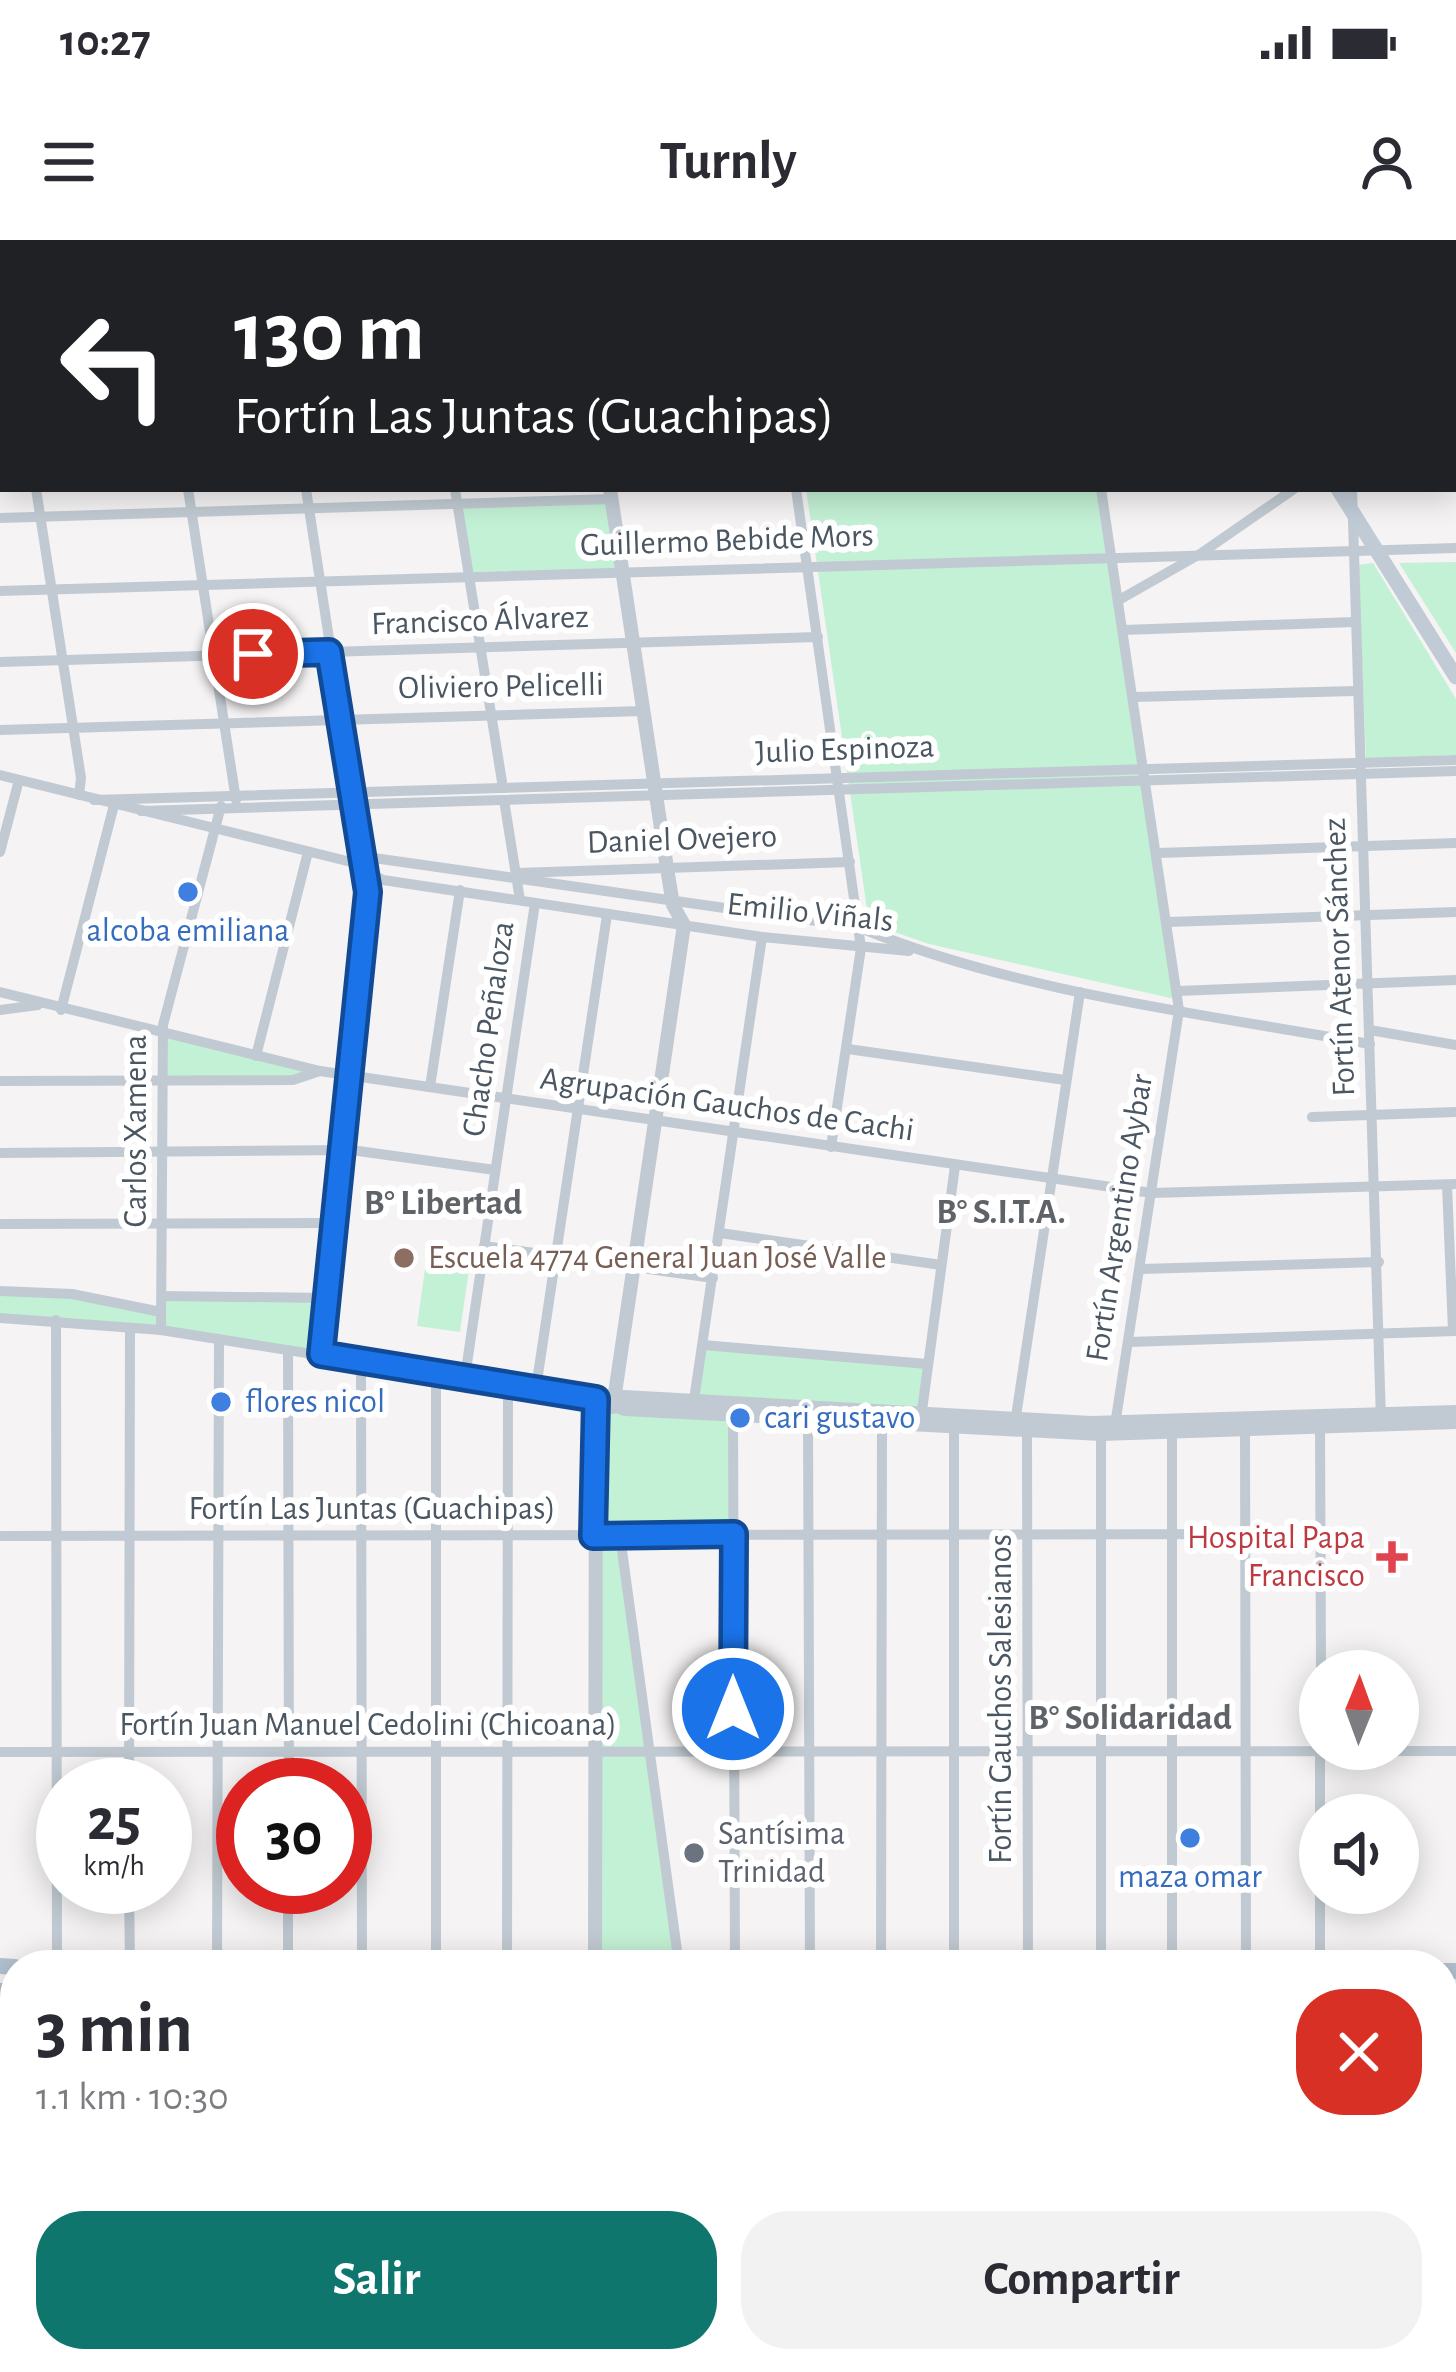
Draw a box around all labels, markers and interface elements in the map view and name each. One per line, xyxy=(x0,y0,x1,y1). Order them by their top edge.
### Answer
text: 10:27 xyxy=(60,19,151,64)
icon: menu xyxy=(36,129,102,195)
icon: person xyxy=(1354,129,1420,195)
text: Turnly xyxy=(659,135,797,189)
icon: left xyxy=(36,288,192,444)
text: 130 m xyxy=(234,292,425,376)
text: Fortín Las Juntas (Guachipas) xyxy=(234,390,835,444)
street label: Guillermo Bebide Mors xyxy=(580,519,874,563)
street label: Francisco Álvarez xyxy=(371,597,589,641)
pin xyxy=(202,603,304,705)
icon: arrive xyxy=(220,621,286,687)
street label: Oliviero Pelicelli xyxy=(398,669,604,705)
street label: Julio Espinoza xyxy=(755,730,935,770)
street label: Fortín Atenor Sánchez xyxy=(1319,817,1361,1097)
street label: Daniel Ovejero xyxy=(586,820,778,860)
marker: alcoba emiliana xyxy=(175,879,201,905)
street label: Emilio Viñals xyxy=(725,888,895,938)
place label: alcoba emiliana xyxy=(87,915,289,948)
street label: Chacho Peñaloza xyxy=(458,919,520,1139)
street label: Carlos Xamena xyxy=(120,1035,153,1227)
street label: Agrupación Gauchos de Cachi xyxy=(538,1062,916,1148)
street label: Fortín Argentino Aybar xyxy=(1081,1072,1159,1364)
district label: B° Libertad xyxy=(364,1185,522,1221)
district label: B° S.I.T.A. xyxy=(936,1194,1066,1230)
place label: Escuela 4774 General Juan José Valle xyxy=(428,1242,887,1275)
marker: Escuela 4774 General Juan José Valle xyxy=(391,1245,417,1271)
place label: flores nicol xyxy=(245,1386,385,1419)
marker: flores nicol xyxy=(208,1389,234,1415)
place label: cari gustavo xyxy=(764,1402,916,1435)
marker: cari gustavo xyxy=(727,1405,753,1431)
street label: Fortín Las Juntas (Guachipas) xyxy=(188,1493,556,1526)
place label: Hospital Papa Francisco xyxy=(1187,1522,1365,1593)
street label: Fortín Gauchos Salesianos xyxy=(985,1534,1018,1864)
marker: Hospital Papa Francisco xyxy=(1376,1541,1408,1573)
position arrow xyxy=(670,1646,796,1772)
north arrow xyxy=(1299,1650,1419,1770)
map controls xyxy=(1299,1650,1419,1914)
district label: B° Solidaridad xyxy=(1028,1700,1232,1736)
street label: Fortín Juan Manuel Cedolini (Chicoana) xyxy=(119,1709,617,1742)
speed limit sign: 30 xyxy=(216,1758,372,1914)
text: 25 xyxy=(87,1791,141,1851)
button: sound xyxy=(1299,1794,1419,1914)
place label: Santísima Trinidad xyxy=(718,1818,845,1889)
marker: maza omar xyxy=(1177,1825,1203,1851)
marker: Santísima Trinidad xyxy=(681,1840,707,1866)
text: km/h xyxy=(83,1851,145,1881)
place label: maza omar xyxy=(1118,1861,1262,1894)
button: close xyxy=(1296,1989,1422,2115)
text: 3 min xyxy=(36,1993,193,2065)
text: 1.1 km · 10:30 xyxy=(36,2078,229,2117)
button: Salir xyxy=(36,2211,717,2349)
button: Compartir xyxy=(741,2211,1422,2349)

